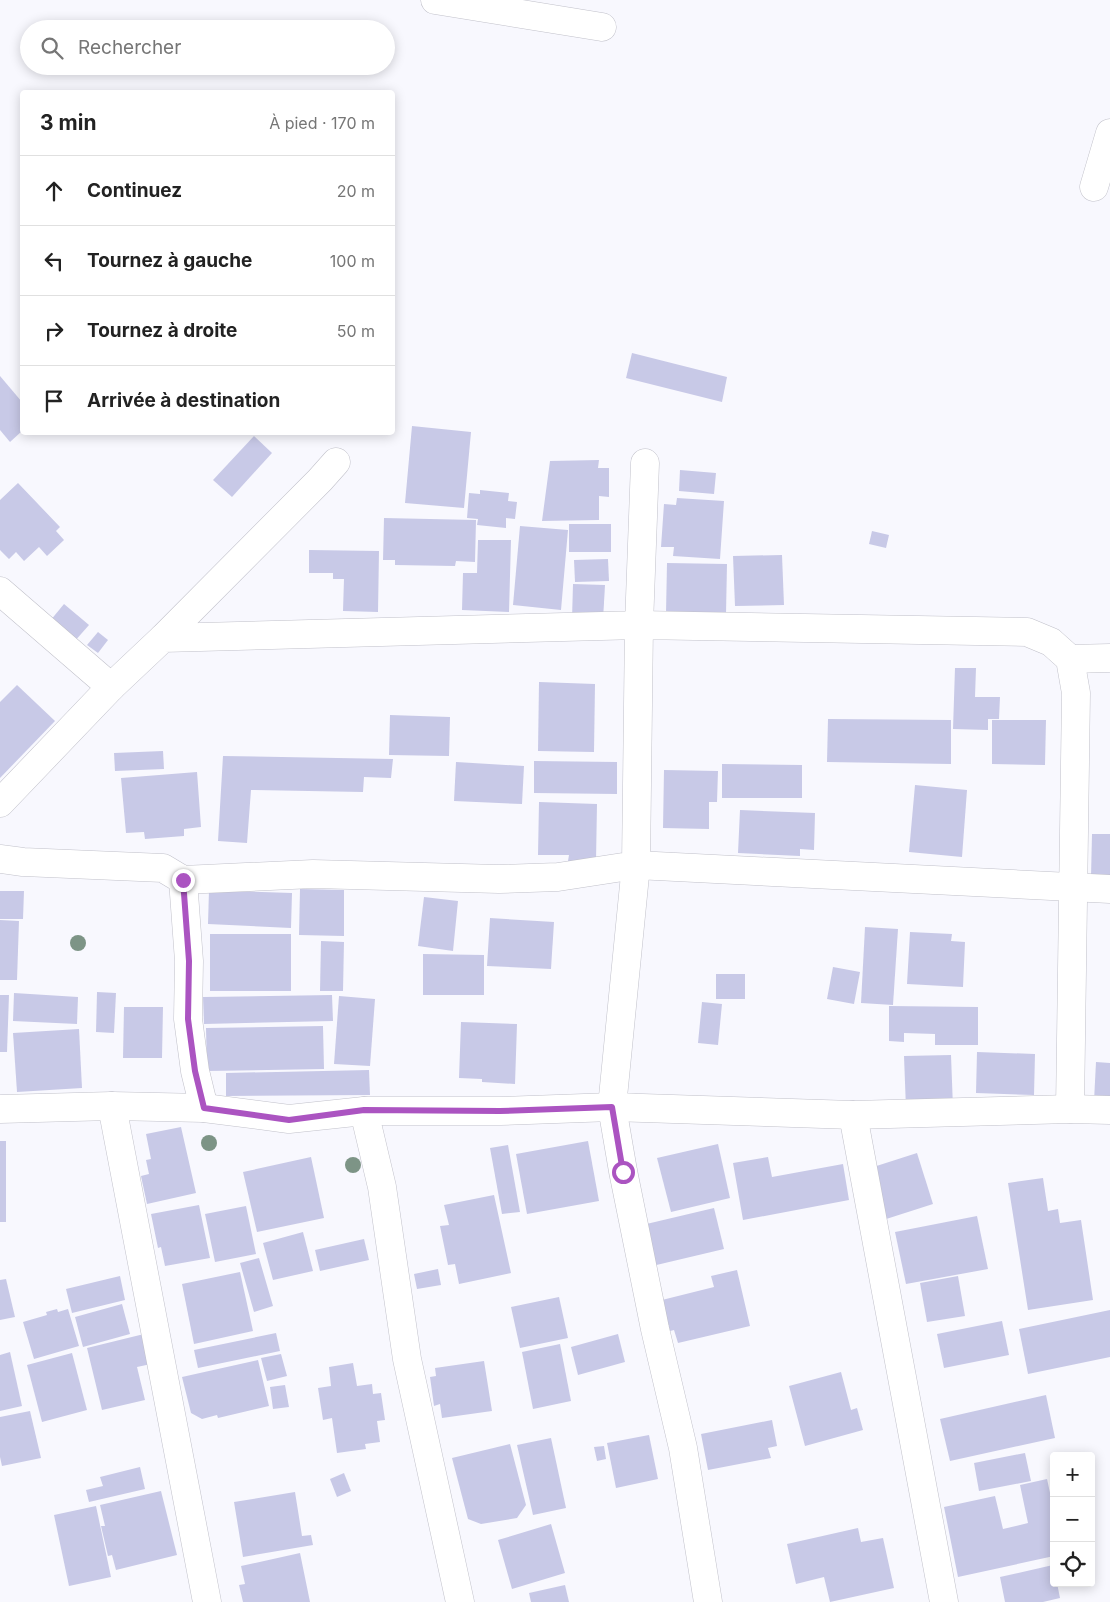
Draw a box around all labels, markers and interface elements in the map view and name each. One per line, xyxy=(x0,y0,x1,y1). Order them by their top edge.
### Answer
search box xyxy=(20,20,395,75)
icon: search xyxy=(38,34,66,62)
text: Rechercher xyxy=(78,36,181,59)
text: 3 min xyxy=(40,110,96,135)
text: À pied · 170 m xyxy=(269,113,375,133)
icon: ahead xyxy=(40,177,68,205)
text: Continuez xyxy=(87,179,182,202)
text: 20 m xyxy=(337,181,375,201)
icon: left xyxy=(40,247,68,275)
text: Tournez à gauche xyxy=(87,249,252,272)
text: 100 m xyxy=(330,251,375,271)
icon: right xyxy=(40,317,68,345)
text: Tournez à droite xyxy=(87,319,237,342)
text: 50 m xyxy=(337,321,375,341)
icon: arrive xyxy=(40,387,68,415)
text: Arrivée à destination xyxy=(87,389,280,412)
route end xyxy=(172,869,195,892)
route start xyxy=(612,1161,635,1184)
map controls xyxy=(1050,1452,1095,1587)
button: + xyxy=(1050,1452,1095,1497)
button: − xyxy=(1050,1497,1095,1542)
button: locate xyxy=(1050,1542,1095,1587)

